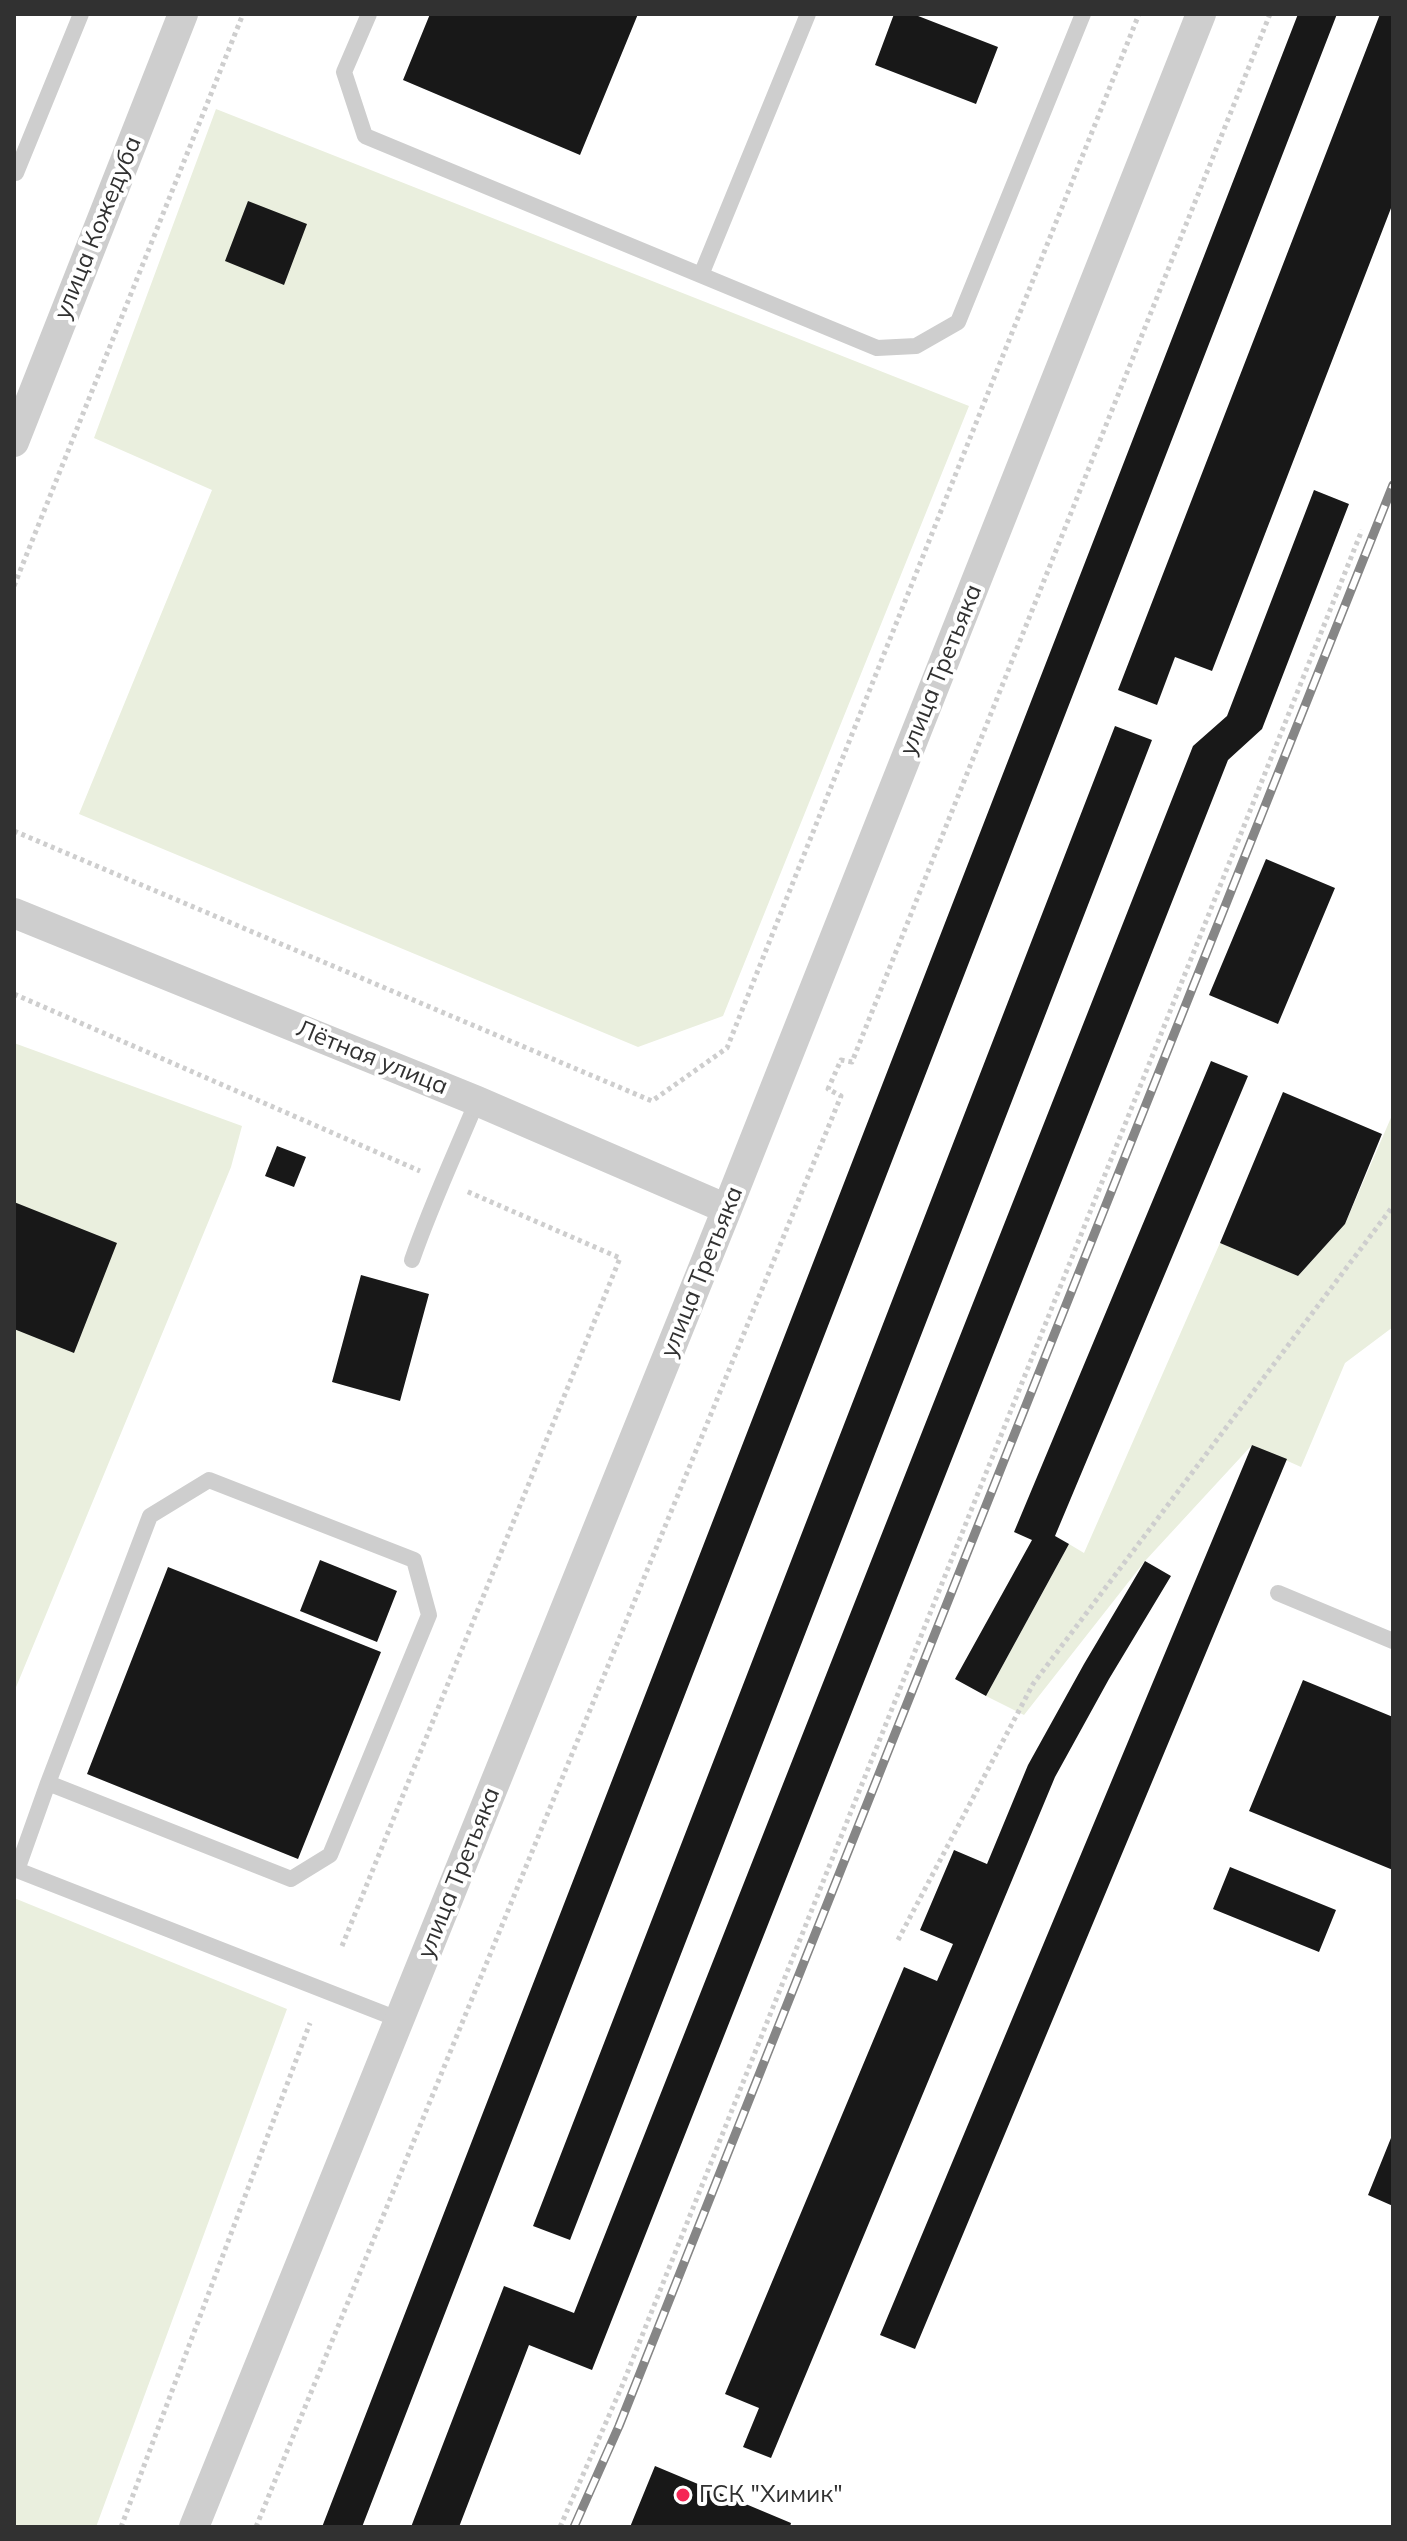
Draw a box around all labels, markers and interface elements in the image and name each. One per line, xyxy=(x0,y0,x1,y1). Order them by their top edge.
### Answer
street label: улица Кожедуба xyxy=(48,132,148,324)
street label: улица Третьяка xyxy=(894,580,988,760)
street label: Лётная улица xyxy=(292,1015,452,1101)
street label: улица Третьяка xyxy=(655,1182,749,1362)
street label: улица Третьяка xyxy=(412,1783,506,1963)
place label: ГСК "Химик" xyxy=(699,2481,843,2509)
marker: ГСК "Химик" xyxy=(674,2486,692,2504)

